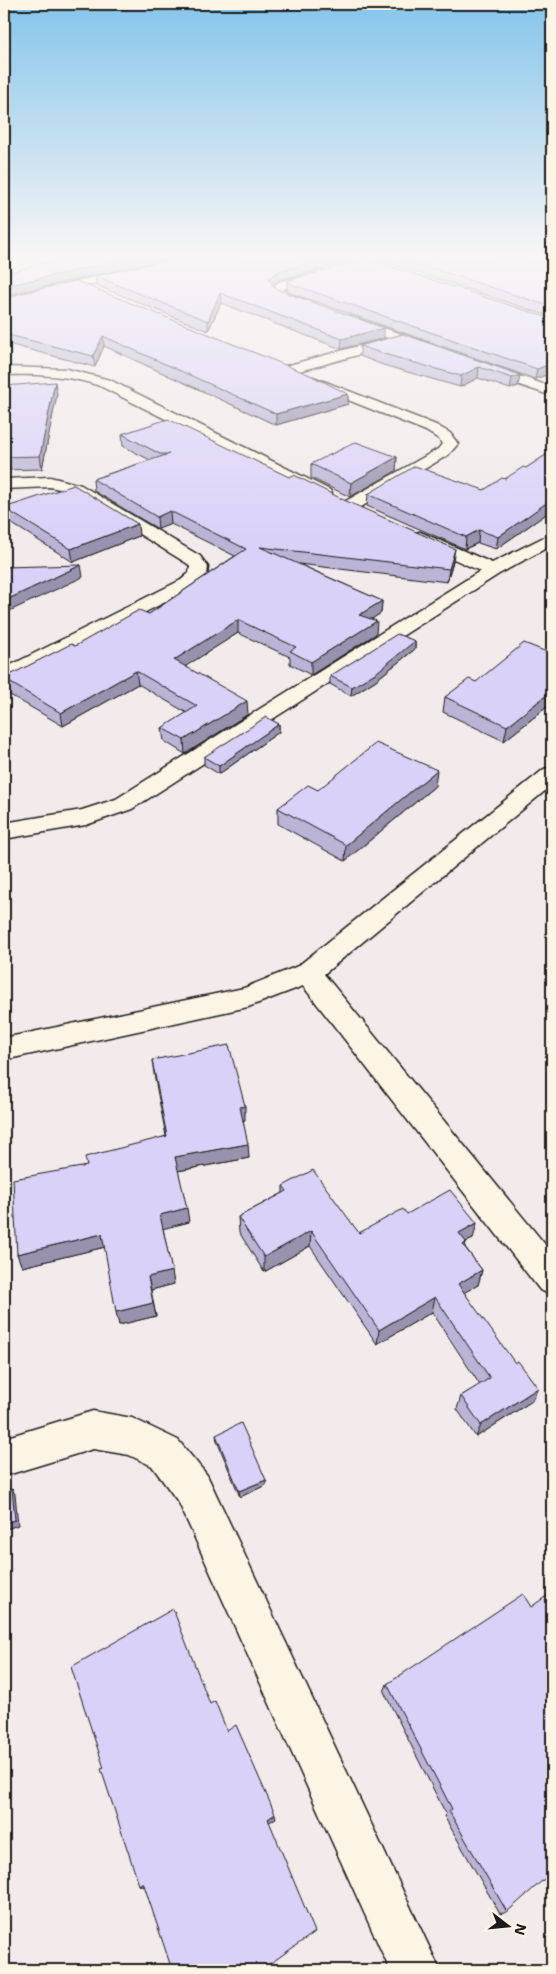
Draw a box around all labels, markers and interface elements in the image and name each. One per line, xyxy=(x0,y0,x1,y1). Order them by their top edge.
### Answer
north arrow xyxy=(484,1902,534,1952)
text: N xyxy=(510,1922,531,1937)

